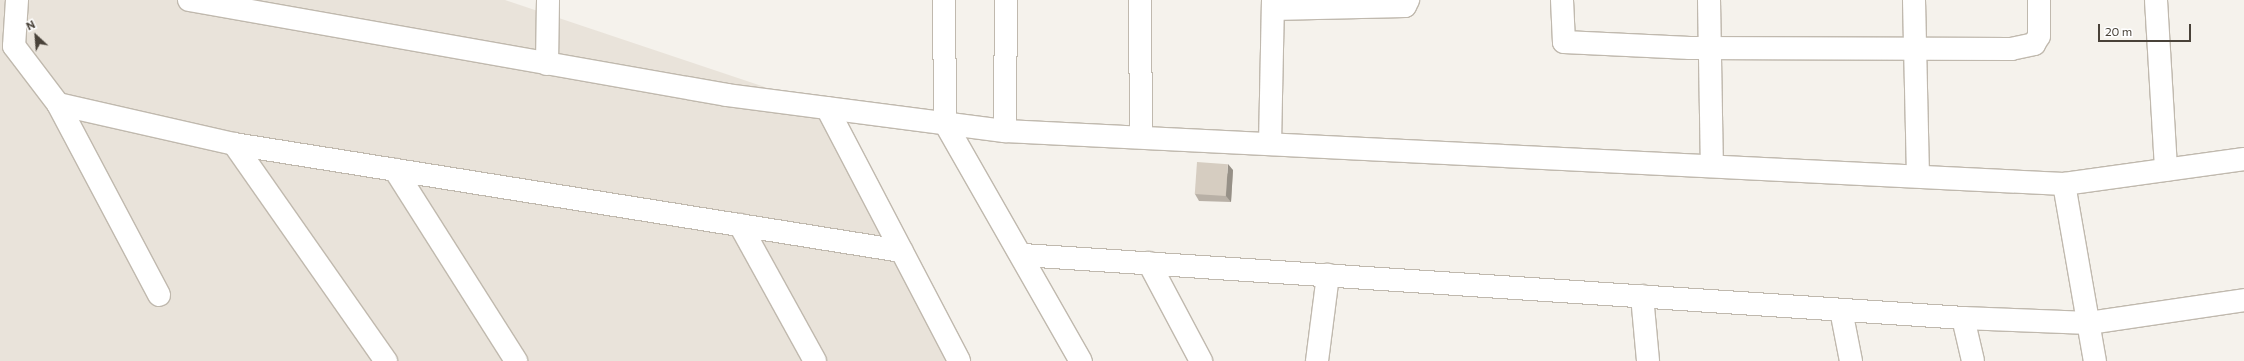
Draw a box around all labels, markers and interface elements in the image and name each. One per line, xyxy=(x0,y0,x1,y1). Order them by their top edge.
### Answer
north arrow xyxy=(16,16,56,56)
scale bar xyxy=(2100,16,2193,42)
text: N xyxy=(24,17,37,32)
text: 20 m xyxy=(2105,24,2132,38)

